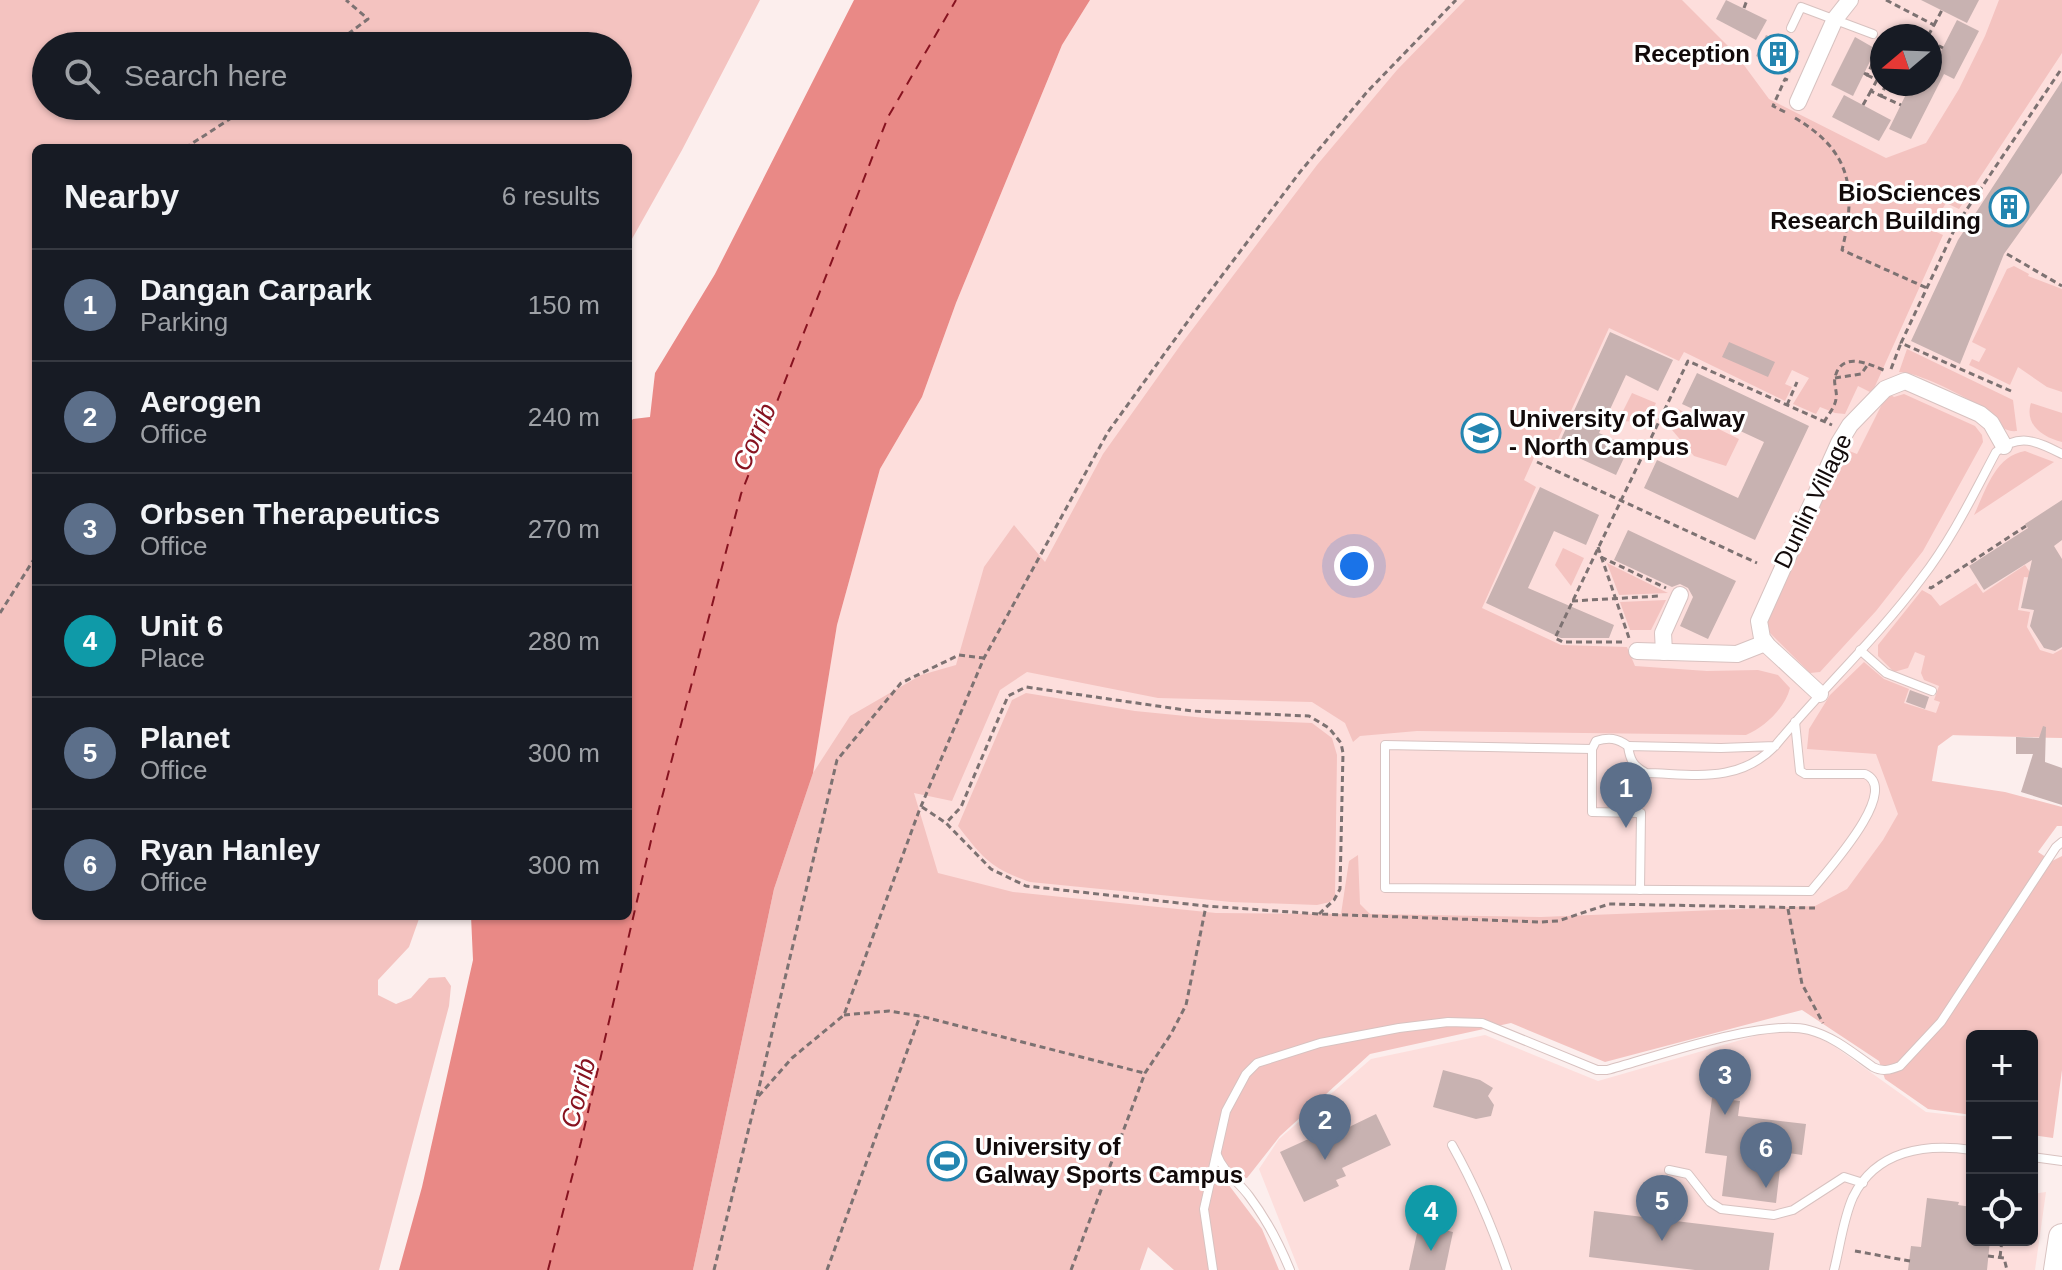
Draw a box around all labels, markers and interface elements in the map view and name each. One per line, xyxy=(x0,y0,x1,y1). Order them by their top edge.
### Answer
north arrow xyxy=(1870,24,1942,96)
search box xyxy=(32,32,632,120)
building icon: Reception xyxy=(1757,33,1799,75)
place label: Reception xyxy=(1634,40,1750,67)
icon: search xyxy=(60,54,104,98)
text: Search here xyxy=(124,59,287,92)
text: Nearby xyxy=(64,177,179,215)
place label: BioSciences Research Building xyxy=(1770,179,1981,234)
text: 6 results xyxy=(502,181,600,211)
building icon: BioSciences Research Building xyxy=(1988,186,2030,228)
text: Dangan Carpark xyxy=(140,273,372,306)
text: 1 xyxy=(83,290,97,320)
text: 150 m xyxy=(528,290,600,320)
text: Parking xyxy=(140,307,228,337)
text: Aerogen xyxy=(140,385,262,418)
water label: Corrib xyxy=(726,399,782,475)
text: 2 xyxy=(83,402,97,432)
text: 240 m xyxy=(528,402,600,432)
place label: University of Galway - North Campus xyxy=(1509,405,1746,460)
school or university icon: University of Galway - North Campus xyxy=(1460,412,1502,454)
text: Office xyxy=(140,419,207,449)
street label: Dunlin Village xyxy=(1768,429,1857,572)
text: Orbsen Therapeutics xyxy=(140,497,440,530)
text: 3 xyxy=(83,514,97,544)
text: 270 m xyxy=(528,514,600,544)
text: Office xyxy=(140,531,207,561)
your location xyxy=(1334,546,1374,586)
text: Unit 6 xyxy=(140,609,223,642)
text: 4 xyxy=(83,626,97,656)
text: 280 m xyxy=(528,626,600,656)
text: Place xyxy=(140,643,205,673)
text: Planet xyxy=(140,721,230,754)
text: 5 xyxy=(83,738,97,768)
text: 300 m xyxy=(528,738,600,768)
text: Office xyxy=(140,755,207,785)
pin: 1 xyxy=(1600,762,1652,828)
text: Ryan Hanley xyxy=(140,833,320,866)
text: 6 xyxy=(83,850,97,880)
text: 300 m xyxy=(528,850,600,880)
text: Office xyxy=(140,867,207,897)
map controls xyxy=(1966,1030,2038,1246)
button: + xyxy=(1966,1030,2038,1102)
pin: 3 xyxy=(1699,1049,1751,1115)
water label: Corrib xyxy=(554,1055,602,1131)
pin: 2 xyxy=(1299,1094,1351,1160)
button: − xyxy=(1966,1102,2038,1174)
pin: 6 xyxy=(1740,1122,1792,1188)
place label: University of Galway Sports Campus xyxy=(975,1133,1243,1188)
sports icon: University of Galway Sports Campus xyxy=(926,1140,968,1182)
button: locate xyxy=(1966,1174,2038,1246)
pin: 5 xyxy=(1636,1175,1688,1241)
pin: 4 xyxy=(1405,1185,1457,1251)

